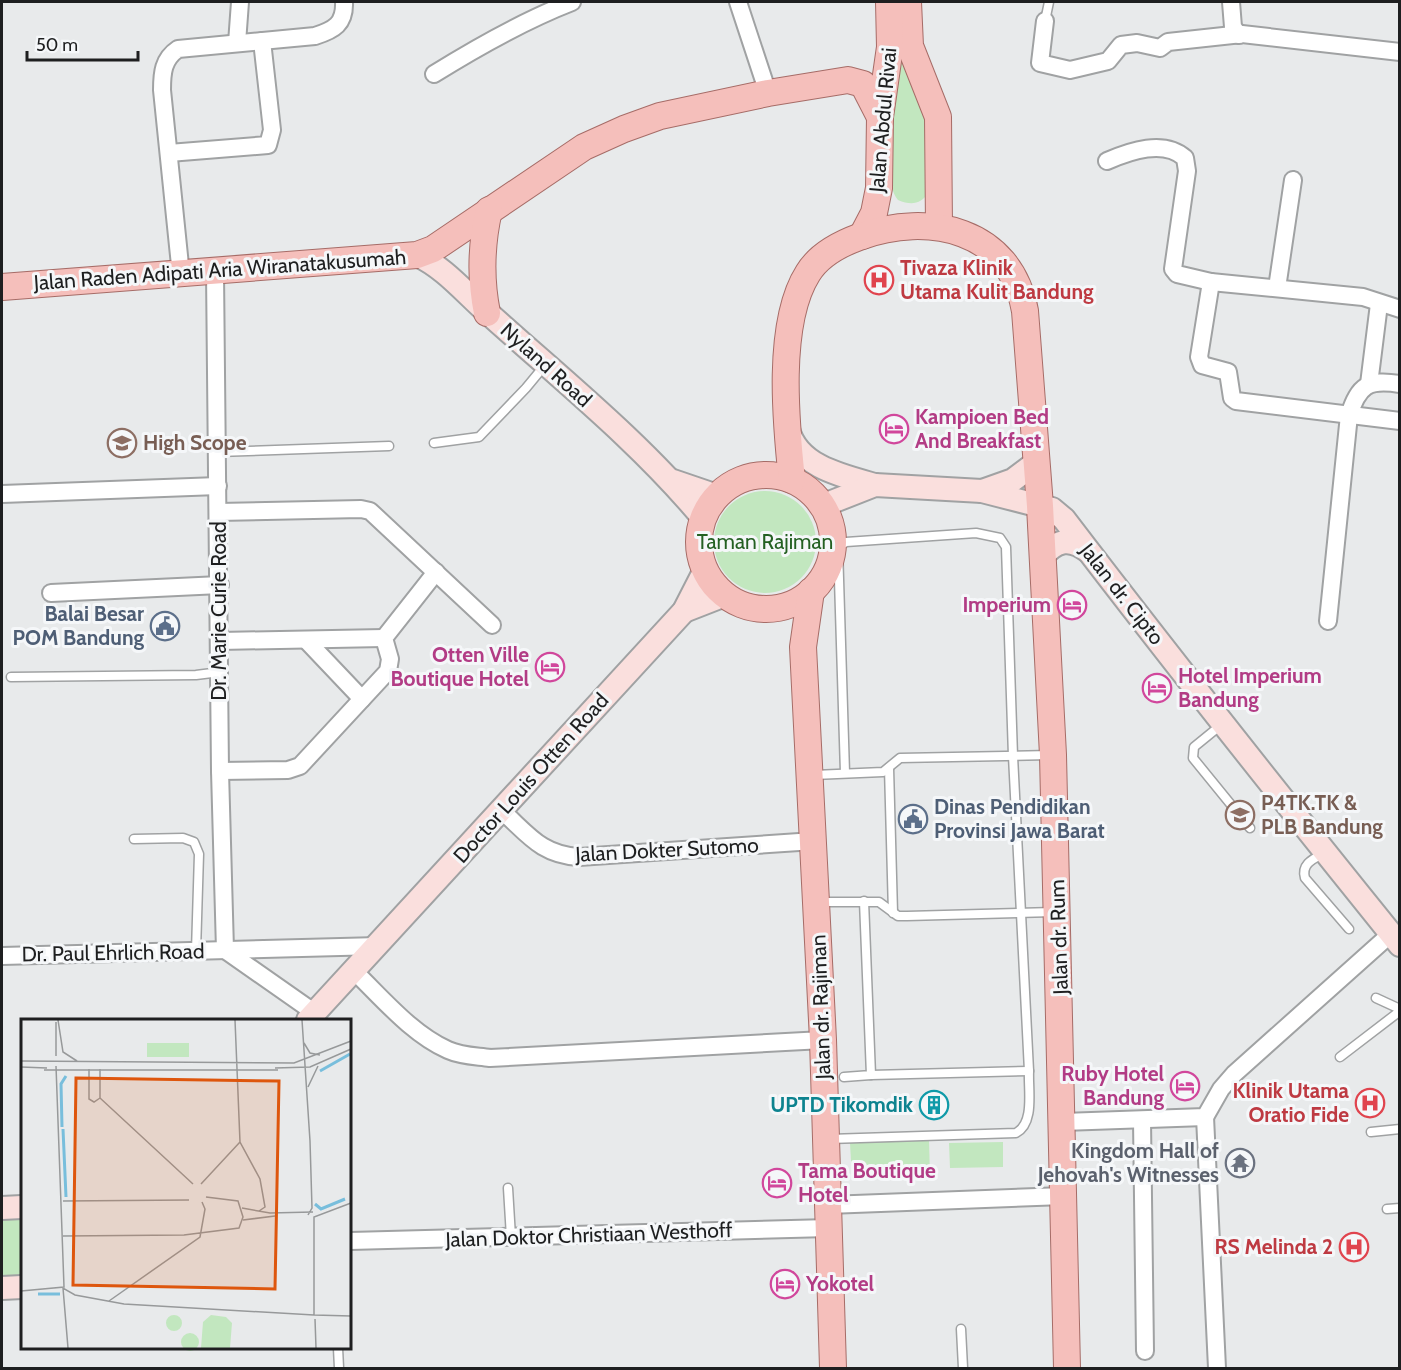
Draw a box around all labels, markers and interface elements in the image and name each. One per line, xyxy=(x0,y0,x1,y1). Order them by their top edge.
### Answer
scale bar xyxy=(27,24,138,62)
text: 50 m xyxy=(36,34,78,56)
street label: Jalan Abdul Rivai xyxy=(864,46,901,194)
street label: Jalan Raden Adipati Aria Wiranatakusumah xyxy=(32,244,407,295)
place label: Tivaza Klinik Utama Kulit Bandung xyxy=(900,255,1094,304)
hospital icon: Tivaza Klinik Utama Kulit Bandung xyxy=(863,264,895,296)
street label: Nyland Road xyxy=(496,317,597,412)
place label: Kampioen Bed And Breakfast xyxy=(915,404,1049,453)
hotel icon: Kampioen Bed And Breakfast xyxy=(878,413,910,445)
school or university icon: High Scope xyxy=(106,427,138,459)
place label: High Scope xyxy=(143,430,247,455)
street label: Dr. Marie Curie Road xyxy=(206,521,231,701)
park label: Taman Rajiman xyxy=(697,529,833,555)
street label: Jalan dr. Cipto xyxy=(1074,537,1170,649)
hotel icon: Imperium xyxy=(1056,589,1088,621)
place label: Imperium xyxy=(962,592,1051,617)
place label: Balai Besar POM Bandung xyxy=(13,601,144,650)
public building icon: Balai Besar POM Bandung xyxy=(149,610,181,642)
place label: Otten Ville Boutique Hotel xyxy=(390,642,529,691)
hotel icon: Otten Ville Boutique Hotel xyxy=(534,651,566,683)
place label: Hotel Imperium Bandung xyxy=(1178,663,1322,712)
hotel icon: Hotel Imperium Bandung xyxy=(1141,672,1173,704)
street label: Doctor Louis Otten Road xyxy=(448,688,613,868)
place label: P4TK.TK & PLB Bandung xyxy=(1261,790,1383,839)
place label: Dinas Pendidikan Provinsi Jawa Barat xyxy=(934,794,1105,843)
school or university icon: P4TK.TK & PLB Bandung xyxy=(1224,799,1256,831)
public building icon: Dinas Pendidikan Provinsi Jawa Barat xyxy=(897,803,929,835)
street label: Jalan Dokter Sutomo xyxy=(574,832,759,867)
street label: Jalan dr. Rum xyxy=(1044,879,1073,996)
street label: Jalan dr. Rajiman xyxy=(805,934,837,1081)
street label: Dr. Paul Ehrlich Road xyxy=(21,938,205,967)
inset map xyxy=(21,1019,351,1349)
place label: Ruby Hotel Bandung xyxy=(1061,1061,1164,1110)
hotel icon: Ruby Hotel Bandung xyxy=(1169,1070,1201,1102)
place label: Klinik Utama Oratio Fide xyxy=(1232,1078,1350,1127)
hospital icon: Klinik Utama Oratio Fide xyxy=(1354,1087,1386,1119)
building icon: UPTD Tikomdik xyxy=(918,1089,950,1121)
place label: UPTD Tikomdik xyxy=(770,1092,914,1117)
place label: Kingdom Hall of Jehovah's Witnesses xyxy=(1037,1138,1219,1187)
temple icon: Kingdom Hall of Jehovah's Witnesses xyxy=(1224,1147,1256,1179)
place label: Tama Boutique Hotel xyxy=(798,1158,936,1207)
hotel icon: Tama Boutique Hotel xyxy=(761,1167,793,1199)
street label: Jalan Doktor Christiaan Westhoff xyxy=(444,1217,733,1252)
hospital icon: RS Melinda 2 xyxy=(1338,1231,1370,1263)
place label: RS Melinda 2 xyxy=(1214,1234,1333,1259)
hotel icon: Yokotel xyxy=(769,1268,801,1300)
place label: Yokotel xyxy=(805,1271,875,1296)

